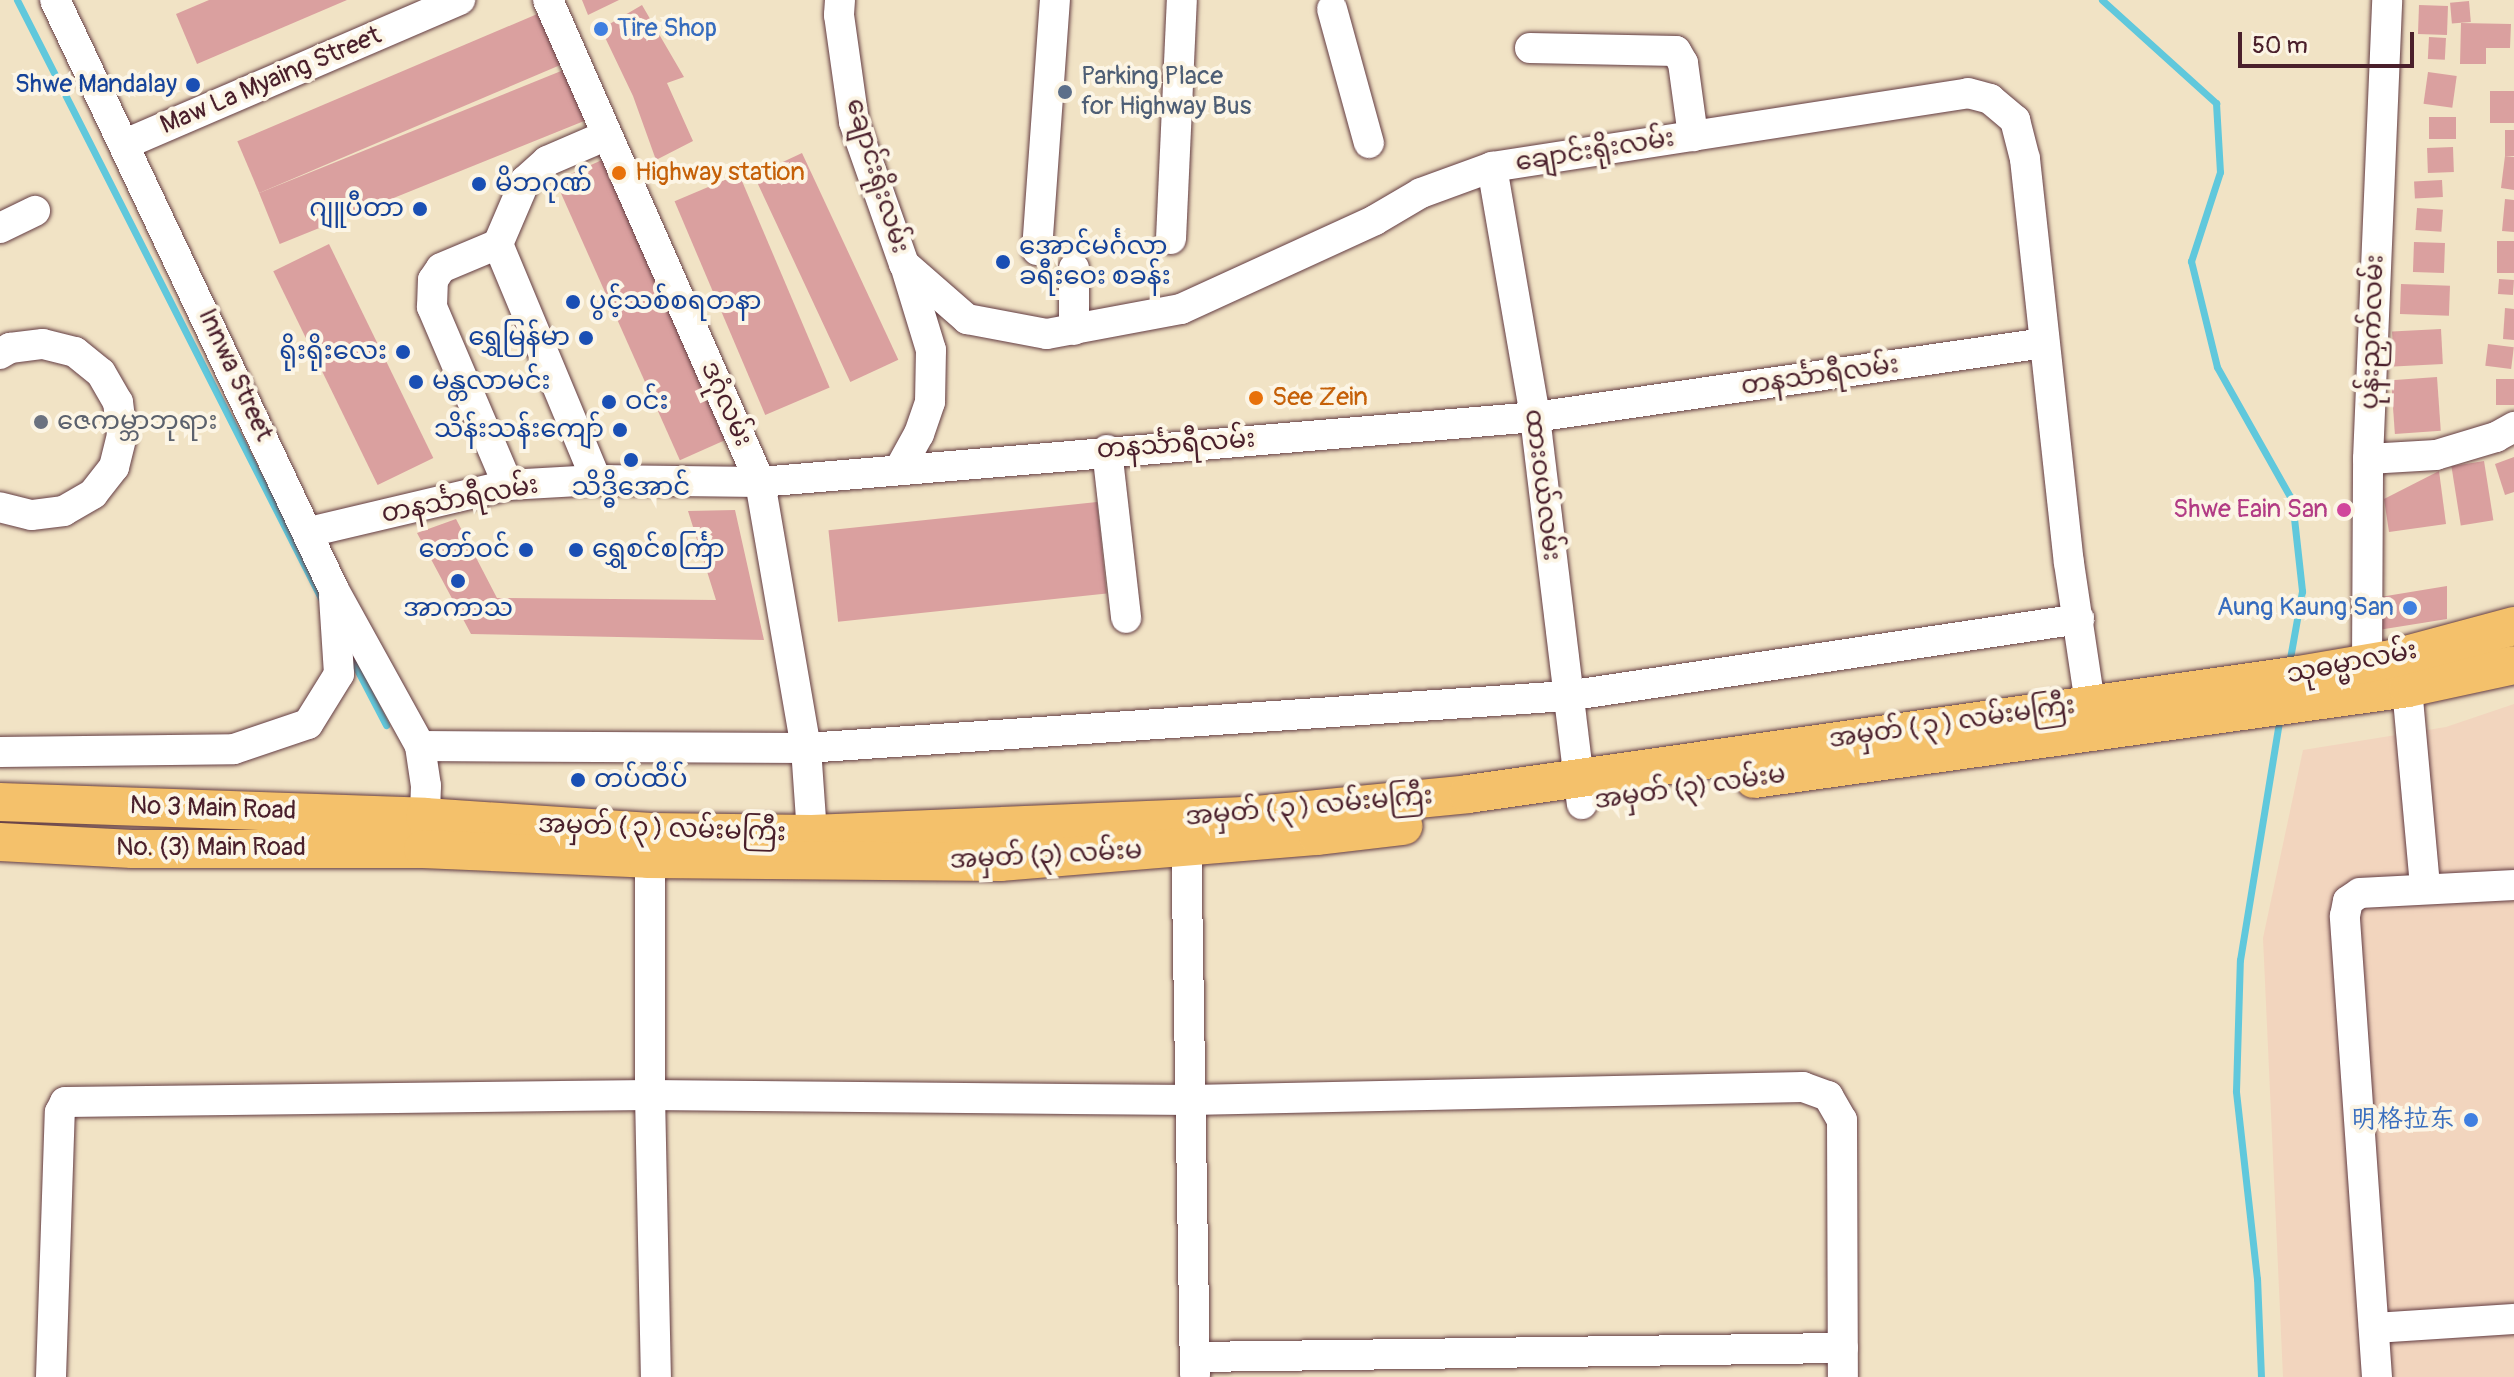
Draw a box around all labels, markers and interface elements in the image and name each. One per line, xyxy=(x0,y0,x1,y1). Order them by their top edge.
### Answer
place label: Tire Shop xyxy=(617,13,717,45)
scale bar xyxy=(2242,16,2418,66)
street label: Maw La Myaing Street xyxy=(156,20,386,142)
marker: Tire Shop xyxy=(592,20,610,38)
text: 50 m xyxy=(2252,31,2308,60)
place label: Parking Place for Highway Bus xyxy=(1081,61,1251,122)
place label: Shwe Mandalay xyxy=(15,69,177,101)
marker: Shwe Mandalay xyxy=(184,76,202,94)
marker: Parking Place for Highway Bus xyxy=(1056,83,1074,101)
street label: ချောင်းရိုးလမ်း xyxy=(839,95,915,257)
street label: ချောင်းရိုးလမ်း xyxy=(1513,123,1677,179)
place label: Highway station xyxy=(635,157,805,189)
marker: Highway station xyxy=(610,164,628,182)
place label: မိဘဂုဏ် xyxy=(495,168,592,200)
marker: မိဘဂုဏ် xyxy=(470,175,488,193)
place label: ဂျူပီတာ xyxy=(309,193,404,225)
marker: ဂျူပီတာ xyxy=(411,200,429,218)
place label: အောင်မင်္ဂလာ ခရီးဝေး စခန်း xyxy=(1019,231,1171,292)
marker: အောင်မင်္ဂလာ ခရီးဝေး စခန်း xyxy=(994,253,1012,271)
street label: ပုန်းညှက်လမ်း xyxy=(2355,254,2391,410)
place label: ပွင့်သစ်စရတနာ xyxy=(589,286,762,318)
marker: ပွင့်သစ်စရတနာ xyxy=(564,293,582,311)
street label: Innwa Street xyxy=(191,304,279,446)
place label: ရွှေမြန်မာ xyxy=(468,322,570,354)
marker: ရွှေမြန်မာ xyxy=(577,329,595,347)
place label: ရိုးရိုးလေး xyxy=(279,336,387,368)
marker: ရိုးရိုးလေး xyxy=(394,343,412,361)
street label: တနင်္သာရီလမ်း xyxy=(1739,349,1901,403)
street label: ဒဂုံလမ်း xyxy=(693,357,759,451)
place label: မန္တလာမင်း xyxy=(432,366,551,398)
marker: မန္တလာမင်း xyxy=(407,373,425,391)
place label: See Zein xyxy=(1272,382,1368,414)
place label: ဝင်း xyxy=(625,386,668,418)
marker: See Zein xyxy=(1247,389,1265,407)
marker: ဝင်း xyxy=(600,393,618,411)
place label: ဇေကမ္ဘာဘုရား xyxy=(57,406,217,438)
street label: ထားဝယ်လမ်း xyxy=(1517,407,1567,563)
marker: ဇေကမ္ဘာဘုရား xyxy=(32,413,50,431)
place label: သိန်းသန်းကျော် xyxy=(434,414,604,446)
marker: သိန်းသန်းကျော် xyxy=(611,421,629,439)
street label: တနင်္သာရီလမ်း xyxy=(1096,424,1256,466)
marker: သိဒ္ဓိအောင် xyxy=(622,451,640,469)
street label: တနင်္သာရီလမ်း xyxy=(379,470,541,530)
place label: သိဒ္ဓိအောင် xyxy=(572,472,690,504)
place label: Shwe Eain San xyxy=(2173,494,2328,526)
marker: Shwe Eain San xyxy=(2335,501,2353,519)
place label: တော်ဝင် xyxy=(418,534,510,566)
place label: ရွှေစင်စင်္ကြာ xyxy=(592,534,725,566)
marker: တော်ဝင် xyxy=(517,541,535,559)
marker: ရွှေစင်စင်္ကြာ xyxy=(567,541,585,559)
marker: အာကာသ xyxy=(449,572,467,590)
place label: Aung Kaung San xyxy=(2217,592,2394,624)
place label: အာကာသ xyxy=(403,593,513,625)
marker: Aung Kaung San xyxy=(2401,599,2419,617)
street label: သုဓမ္မာလမ်း xyxy=(2284,635,2420,691)
street label: အမှတ် ( ၃ ) လမ်းမကြီး xyxy=(1827,690,2077,756)
street label: အမှတ် (၃) လမ်းမ xyxy=(1592,759,1788,817)
place label: တပ်ထိပ် xyxy=(594,764,688,796)
marker: တပ်ထိပ် xyxy=(569,771,587,789)
street label: အမှတ် ( ၃ ) လမ်းမကြီး xyxy=(1184,781,1434,833)
street label: No 3 Main Road xyxy=(129,791,297,827)
street label: အမှတ် ( ၃ ) လမ်းမကြီး xyxy=(537,809,787,849)
street label: No. (3) Main Road xyxy=(116,832,306,864)
street label: အမှတ် (၃) လမ်းမ xyxy=(949,835,1143,877)
place label: 明格拉东 xyxy=(2351,1104,2455,1136)
marker: 明格拉东 xyxy=(2462,1111,2480,1129)

